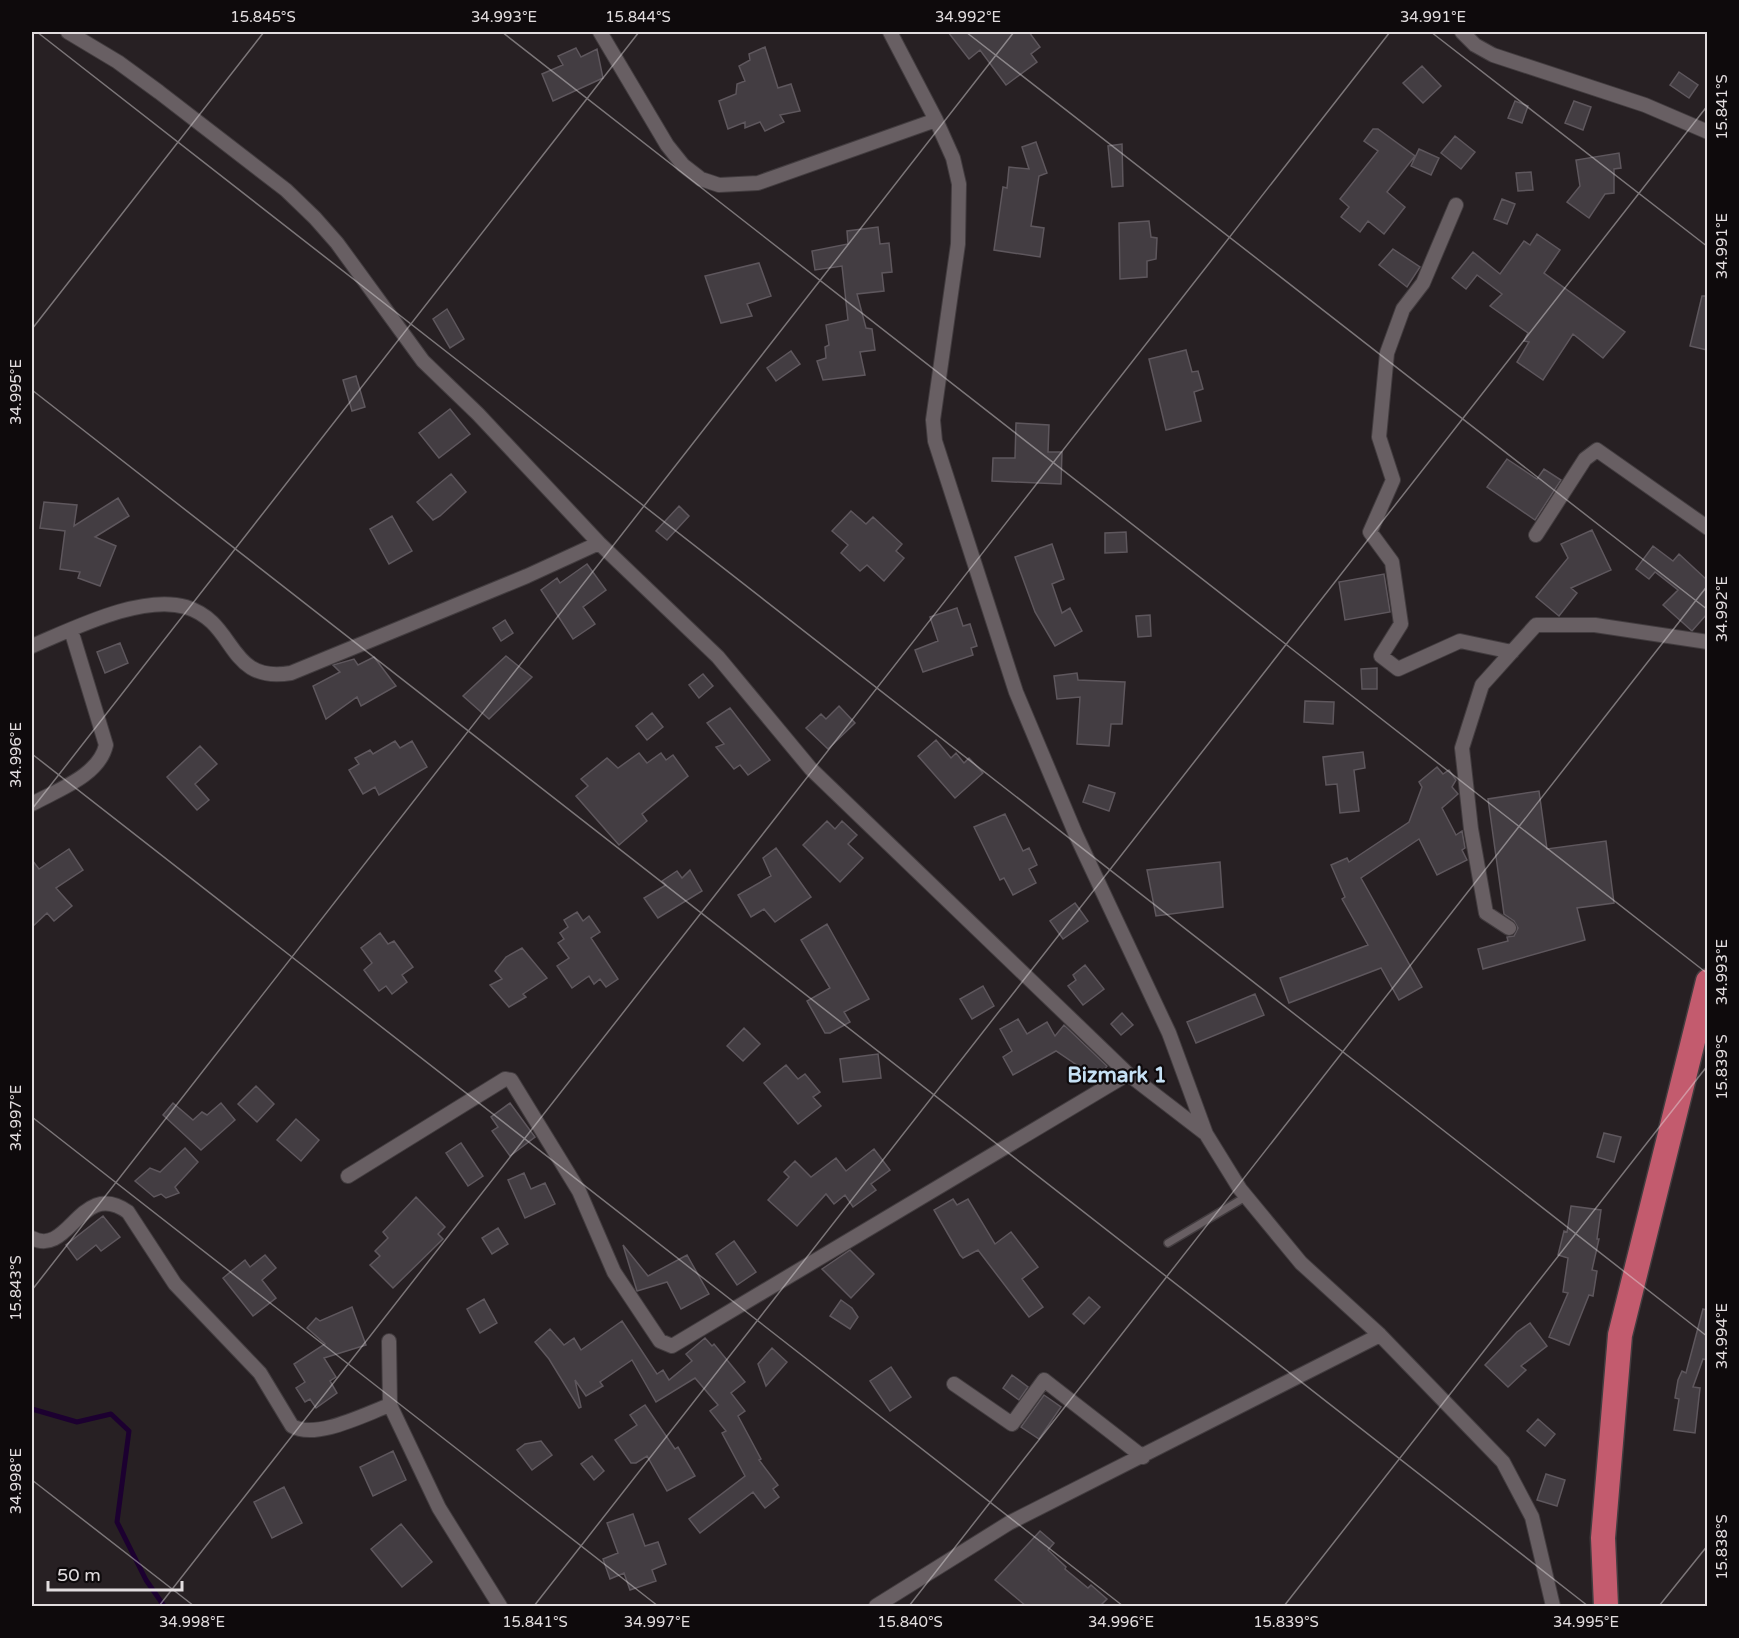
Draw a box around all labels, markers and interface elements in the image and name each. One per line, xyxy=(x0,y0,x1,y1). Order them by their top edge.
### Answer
text: 15.845°S xyxy=(230,8,296,26)
text: 34.993°E xyxy=(471,8,537,26)
text: 15.844°S xyxy=(605,8,671,26)
text: 34.992°E xyxy=(935,8,1001,26)
text: 34.991°E xyxy=(1400,8,1466,26)
text: 15.841°S xyxy=(1713,74,1731,140)
text: 34.991°E xyxy=(1713,213,1731,279)
text: 34.995°E xyxy=(7,359,25,425)
text: 34.992°E xyxy=(1713,576,1731,642)
text: 34.996°E xyxy=(7,722,25,788)
text: 34.993°E xyxy=(1713,939,1731,1005)
text: 15.839°S xyxy=(1713,1034,1731,1100)
district label: Bizmark 1 xyxy=(1067,1063,1167,1088)
text: 34.997°E xyxy=(7,1085,25,1151)
text: 15.843°S xyxy=(7,1255,25,1321)
text: 34.994°E xyxy=(1713,1303,1731,1369)
text: 34.998°E xyxy=(7,1448,25,1514)
text: 15.838°S xyxy=(1713,1514,1731,1580)
scale bar xyxy=(48,1554,182,1592)
text: 50 m xyxy=(57,1564,101,1586)
text: 34.998°E xyxy=(159,1613,225,1631)
text: 15.841°S xyxy=(502,1613,568,1631)
text: 34.997°E xyxy=(624,1613,690,1631)
text: 15.840°S xyxy=(877,1613,943,1631)
text: 34.996°E xyxy=(1088,1613,1154,1631)
text: 15.839°S xyxy=(1253,1613,1319,1631)
text: 34.995°E xyxy=(1553,1613,1619,1631)

